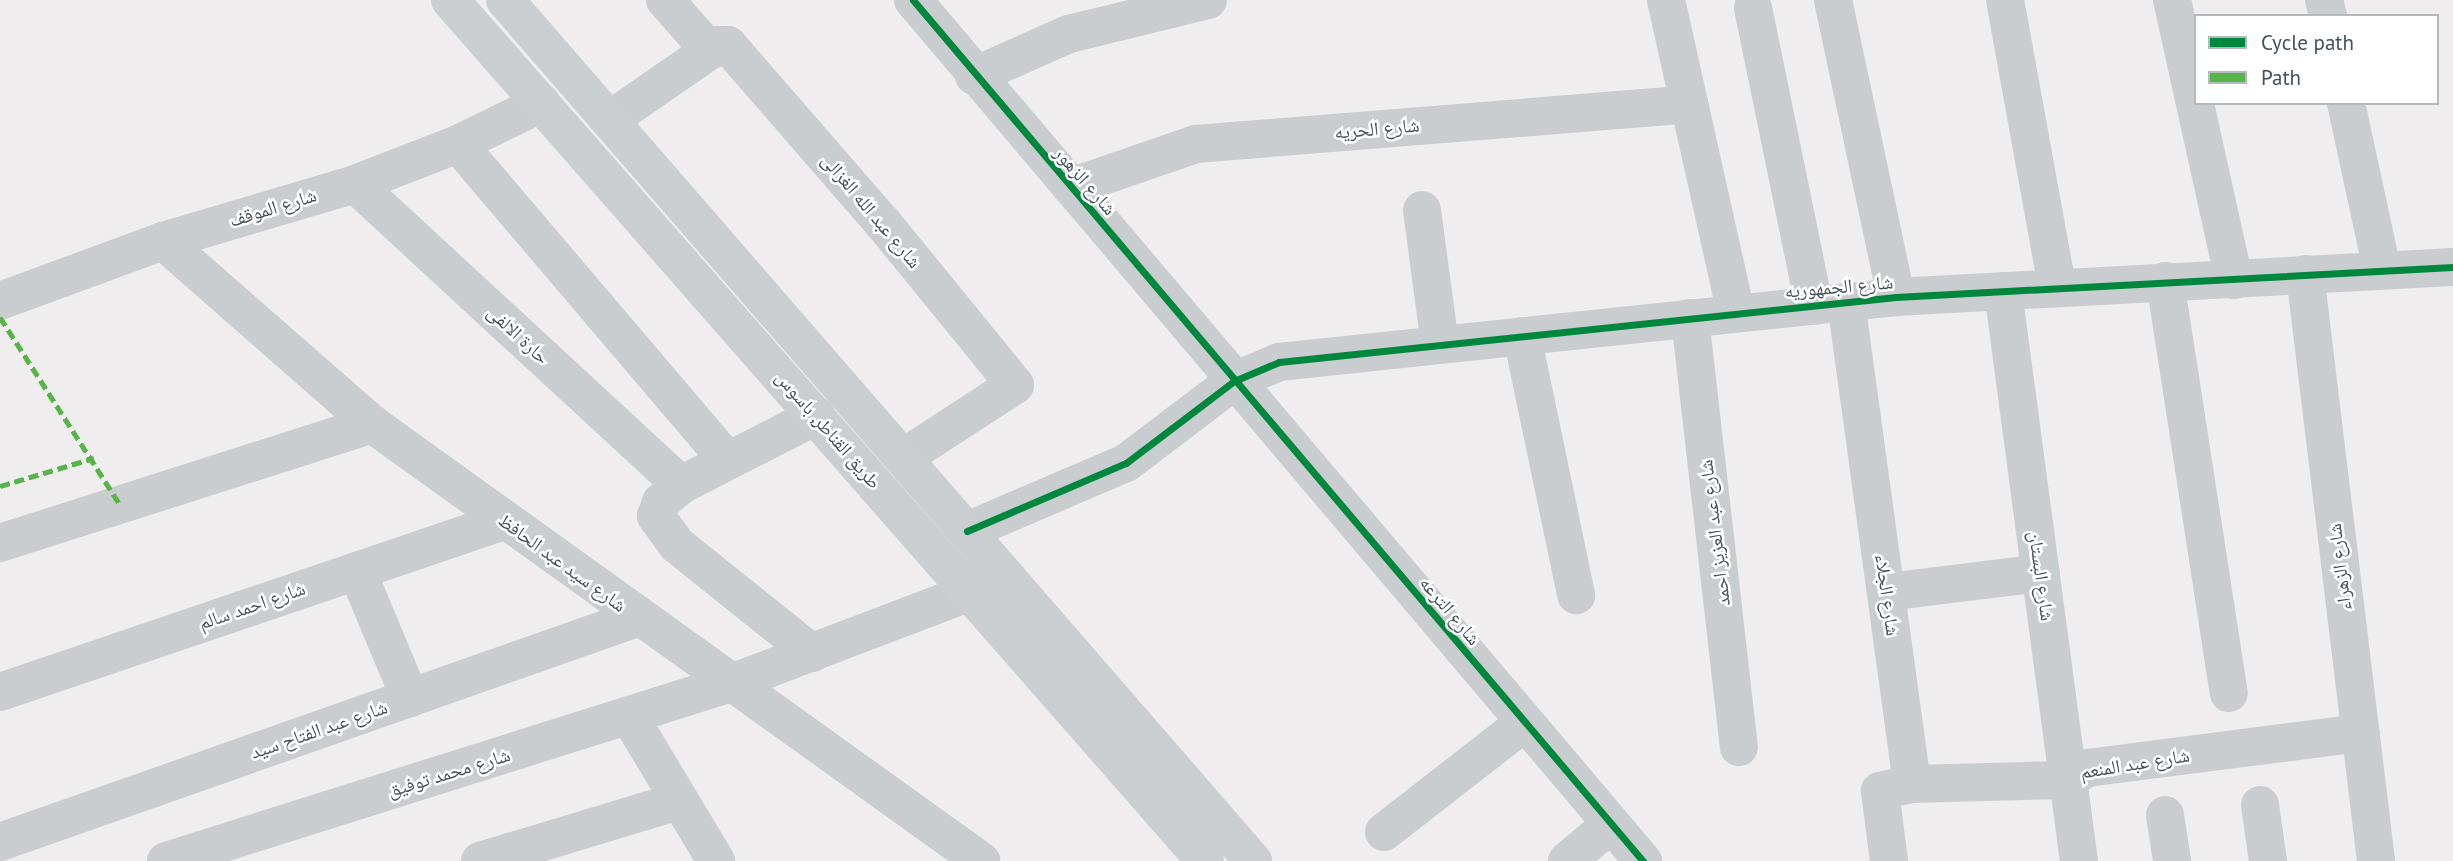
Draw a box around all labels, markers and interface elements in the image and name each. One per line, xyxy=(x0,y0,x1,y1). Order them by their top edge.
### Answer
legend xyxy=(2194,14,2439,105)
text: Cycle path xyxy=(2261,29,2354,56)
text: Path xyxy=(2261,64,2301,91)
street label: شارع الحريه xyxy=(1334,114,1420,144)
street label: شارع الزهور xyxy=(1049,142,1121,220)
street label: شارع عبد الله الغزالى xyxy=(816,149,926,273)
street label: شارع الموقف xyxy=(227,184,319,232)
street label: شارع الجمهوريه xyxy=(1784,271,1894,303)
street label: حارة الالفى xyxy=(482,301,554,369)
street label: طريق القناطر, باسوس xyxy=(770,366,886,494)
street label: شارع عبد العزيز احمد xyxy=(1695,459,1735,607)
street label: شارع سيد عبد الحافظ xyxy=(494,509,630,617)
street label: شارع الزهراء xyxy=(2323,522,2357,612)
street label: شارع البستان xyxy=(2023,530,2059,622)
street label: شارع الجلاء xyxy=(1870,553,1904,637)
street label: شارع الترعه xyxy=(1415,572,1485,650)
street label: شارع احمد سالم xyxy=(196,577,308,635)
street label: شارع عبد الفتاح سيد xyxy=(247,696,391,764)
street label: شارع محمد توفيق xyxy=(385,744,513,802)
street label: شارع عبد المنعم xyxy=(2079,744,2191,784)

